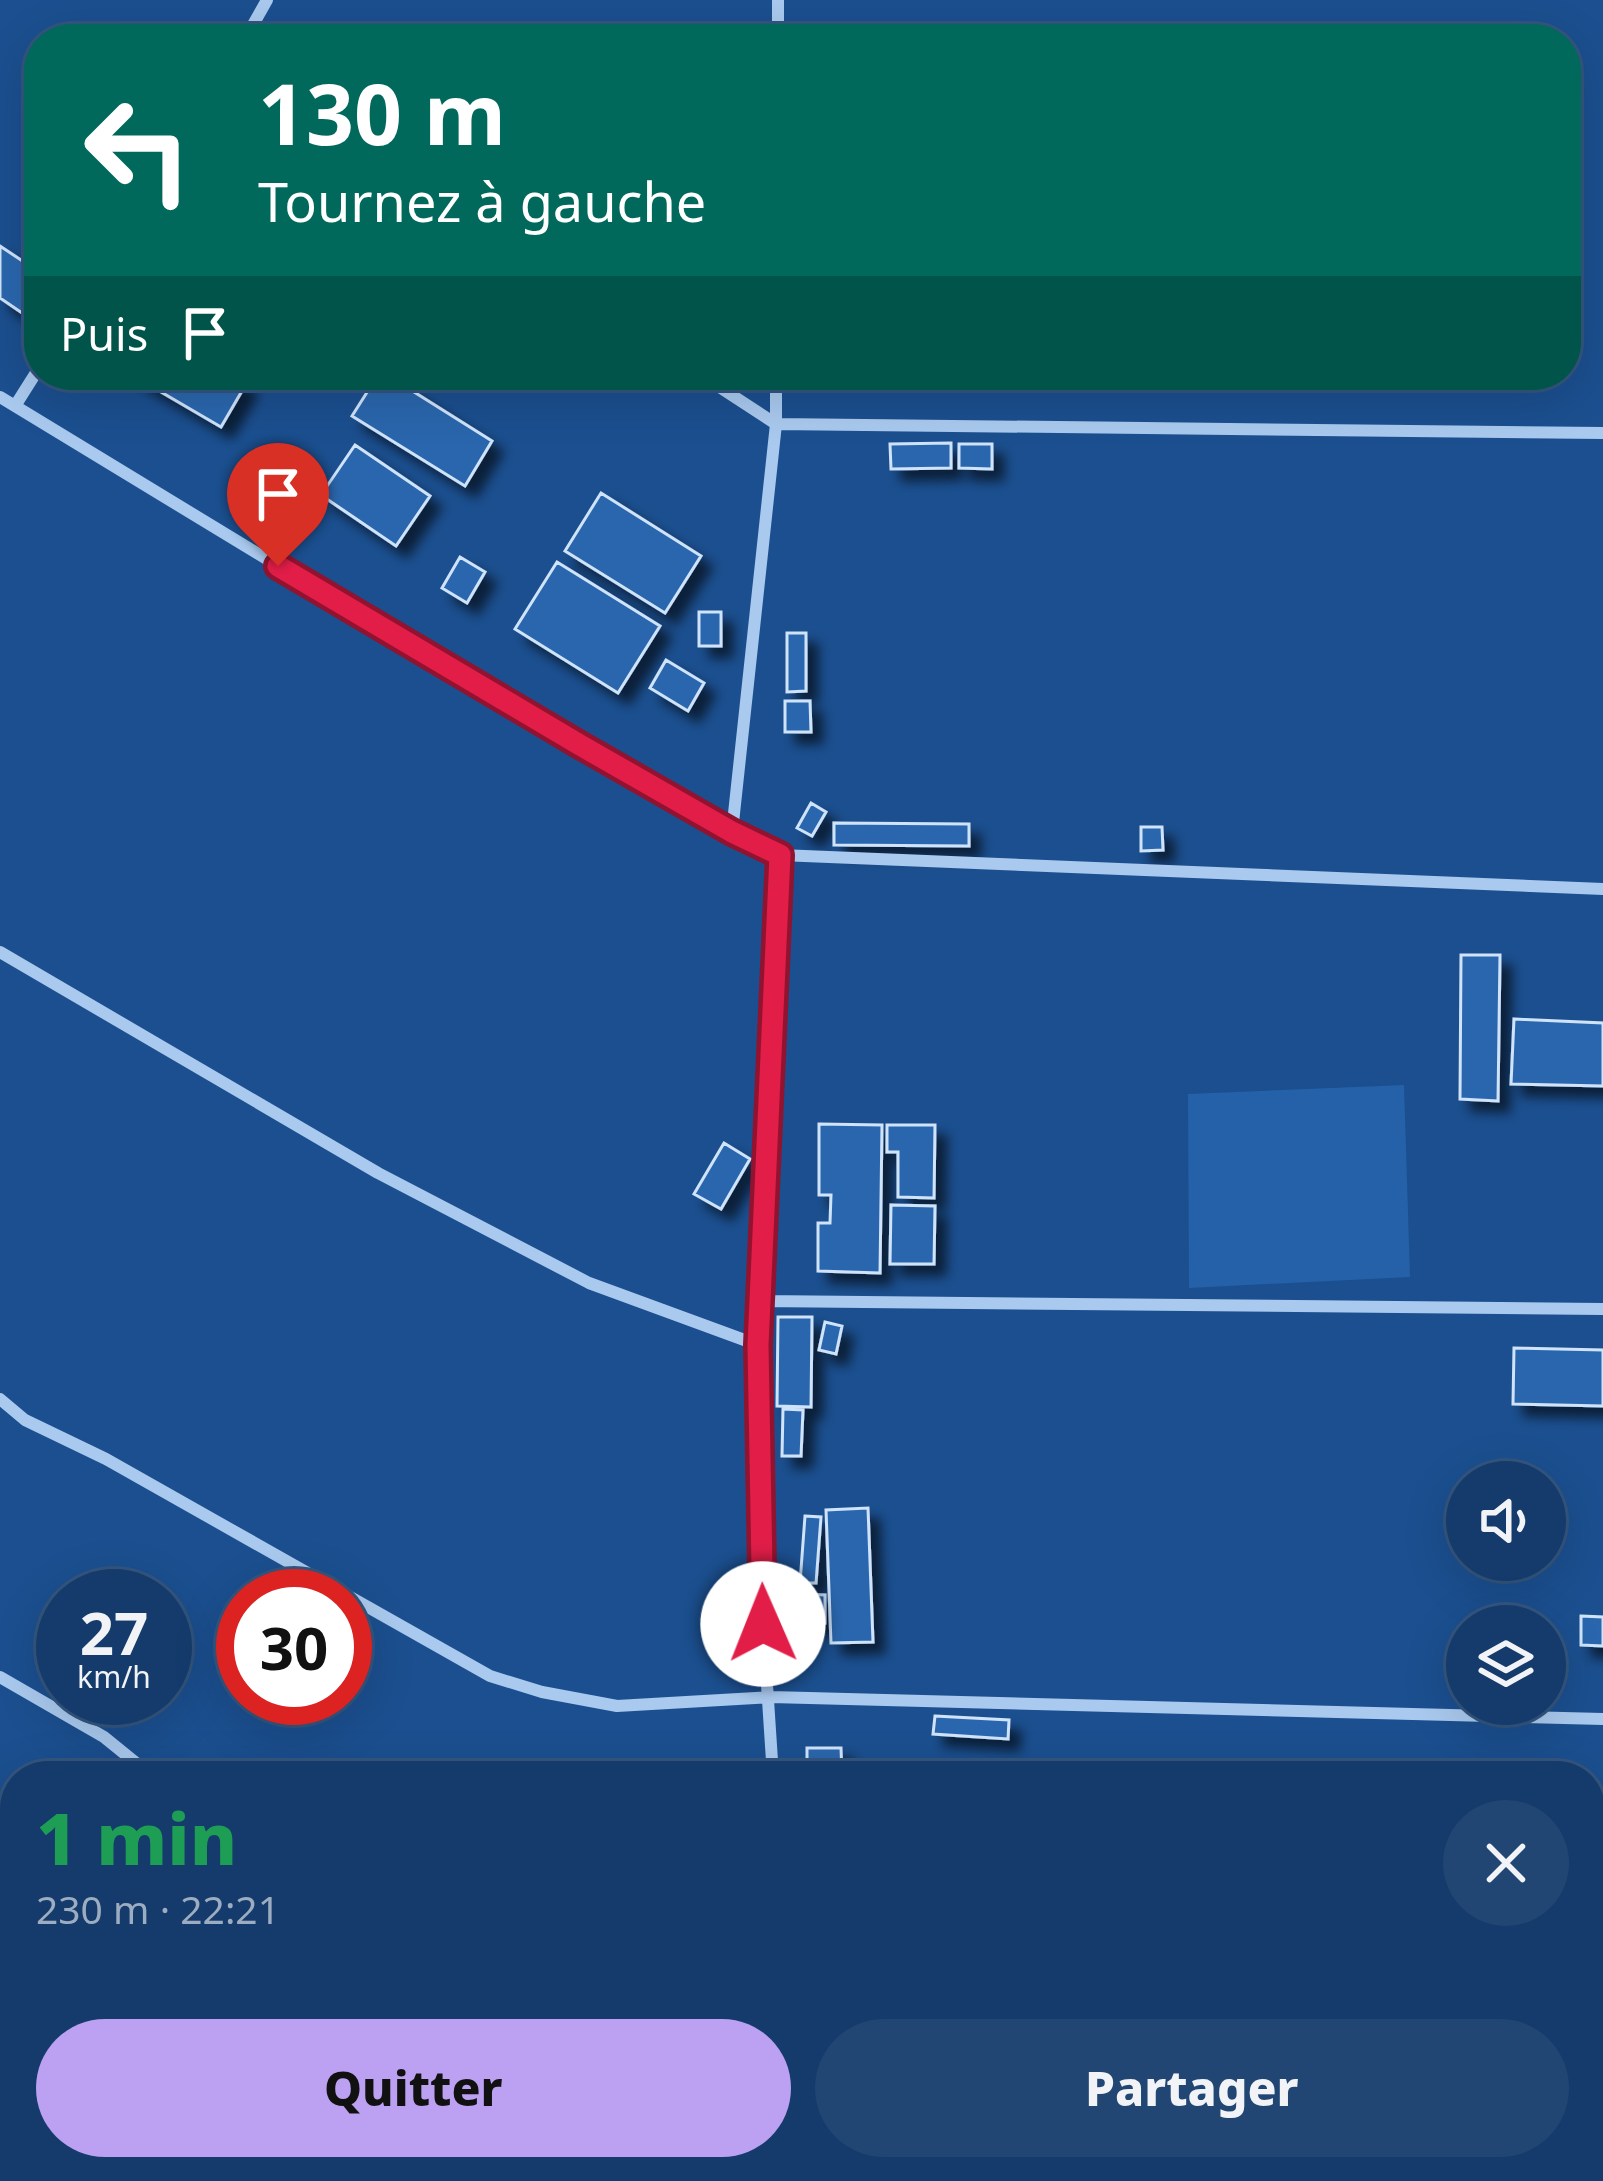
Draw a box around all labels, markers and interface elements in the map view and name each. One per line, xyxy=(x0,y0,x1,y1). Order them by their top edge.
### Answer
text: 130 m xyxy=(258,55,506,170)
icon: left xyxy=(60,72,216,228)
text: Tournez à gauche xyxy=(258,164,706,238)
icon: arrive xyxy=(172,300,238,366)
text: Puis xyxy=(60,303,148,364)
pin xyxy=(227,443,329,566)
icon: arrive xyxy=(245,461,311,527)
map controls xyxy=(1446,1461,1566,1725)
button: sound xyxy=(1446,1461,1566,1581)
position arrow xyxy=(700,1561,826,1687)
speed limit sign: 30 xyxy=(216,1569,372,1725)
text: 27 xyxy=(80,1591,148,1673)
button: layers xyxy=(1446,1605,1566,1725)
text: km/h xyxy=(77,1656,151,1697)
text: 1 min xyxy=(36,1788,237,1886)
button: close xyxy=(1443,1800,1569,1926)
text: 230 m · 22:21 xyxy=(36,1882,280,1935)
button: Quitter xyxy=(36,2019,791,2157)
button: Partager xyxy=(815,2019,1569,2157)

